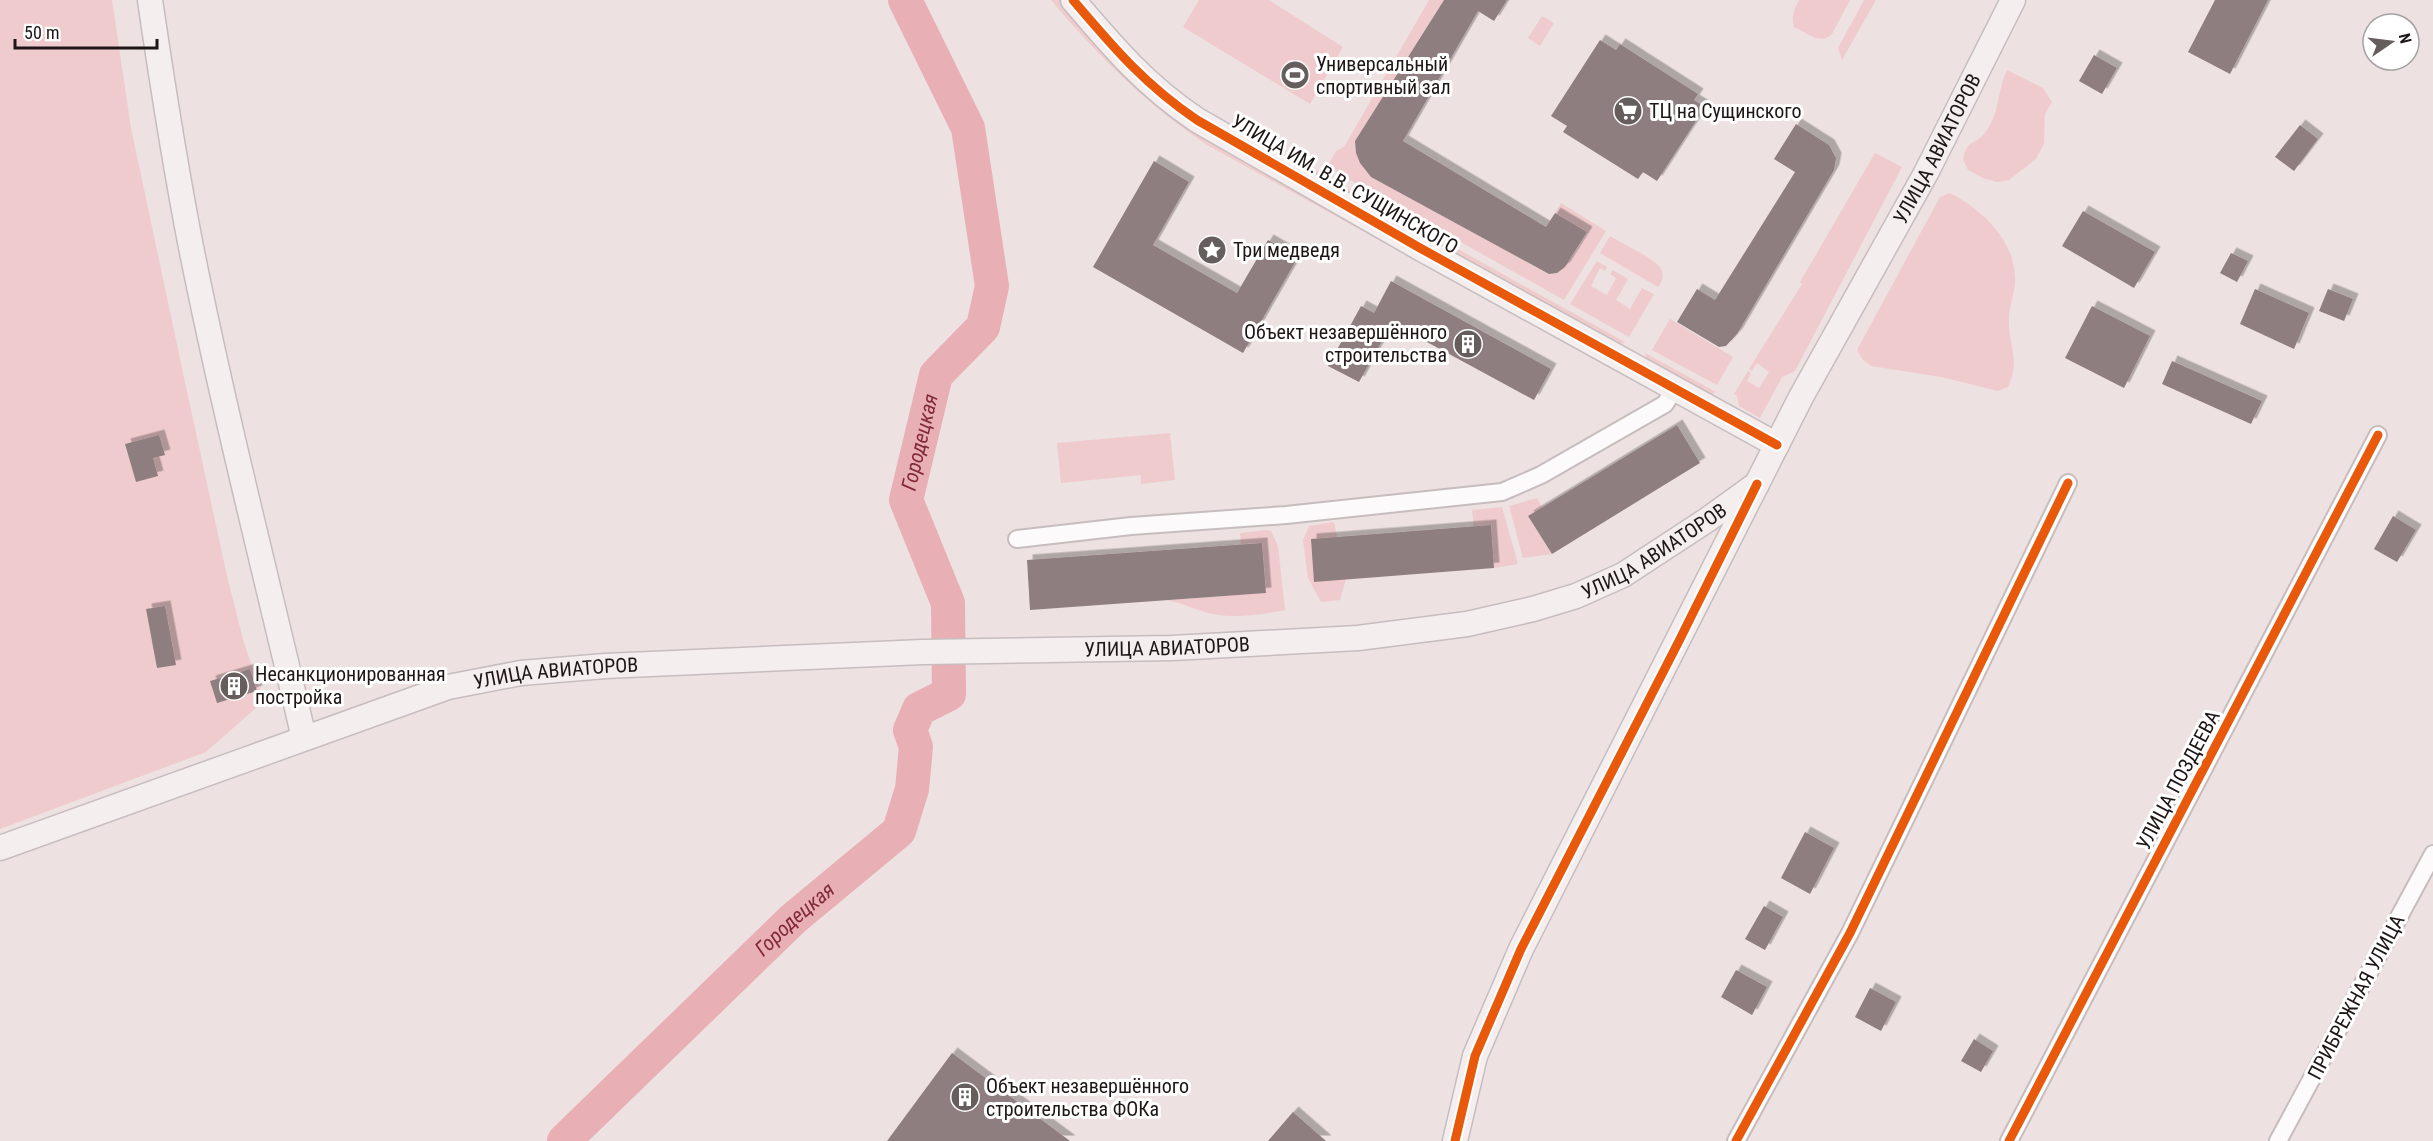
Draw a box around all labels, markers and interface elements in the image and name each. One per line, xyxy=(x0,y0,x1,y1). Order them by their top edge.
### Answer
scale bar xyxy=(15,12,158,50)
north arrow xyxy=(2361,12,2421,72)
text: 50 m xyxy=(24,22,59,43)
text: N xyxy=(2395,31,2415,46)
place label: Универсальный спортивный зал xyxy=(1316,52,1451,99)
sports icon: Универсальный спортивный зал xyxy=(1279,59,1311,91)
street label: УЛИЦА АВИАТОРОВ xyxy=(1888,70,1986,228)
supermarket icon: ТЦ на Сущинского xyxy=(1612,95,1644,127)
place label: ТЦ на Сущинского xyxy=(1649,99,1802,123)
street label: УЛИЦА ИМ. В.В. СУЩИНСКОГО xyxy=(1227,109,1463,259)
place icon: Три медведя xyxy=(1196,234,1228,266)
place label: Три медведя xyxy=(1233,238,1340,262)
place label: Объект незавершённого строительства xyxy=(1244,320,1447,367)
building icon: Объект незавершённого строительства xyxy=(1452,328,1484,360)
water label: Городецкая xyxy=(897,391,943,493)
street label: УЛИЦА АВИАТОРОВ xyxy=(1578,498,1731,604)
street label: УЛИЦА АВИАТОРОВ xyxy=(1084,632,1250,661)
street label: УЛИЦА АВИАТОРОВ xyxy=(471,653,639,694)
place label: Несанкционированная постройка xyxy=(255,662,446,709)
building icon: Несанкционированная постройка xyxy=(218,670,250,702)
street label: УЛИЦА ПОЗДЕЕВА xyxy=(2131,706,2225,854)
water label: Городецкая xyxy=(750,878,839,961)
street label: ПРИБРЕЖНАЯ УЛИЦА xyxy=(2302,910,2410,1084)
place label: Объект незавершённого строительства ФОКа xyxy=(986,1074,1189,1121)
building icon: Объект незавершённого строительства ФОКа xyxy=(949,1081,981,1113)

